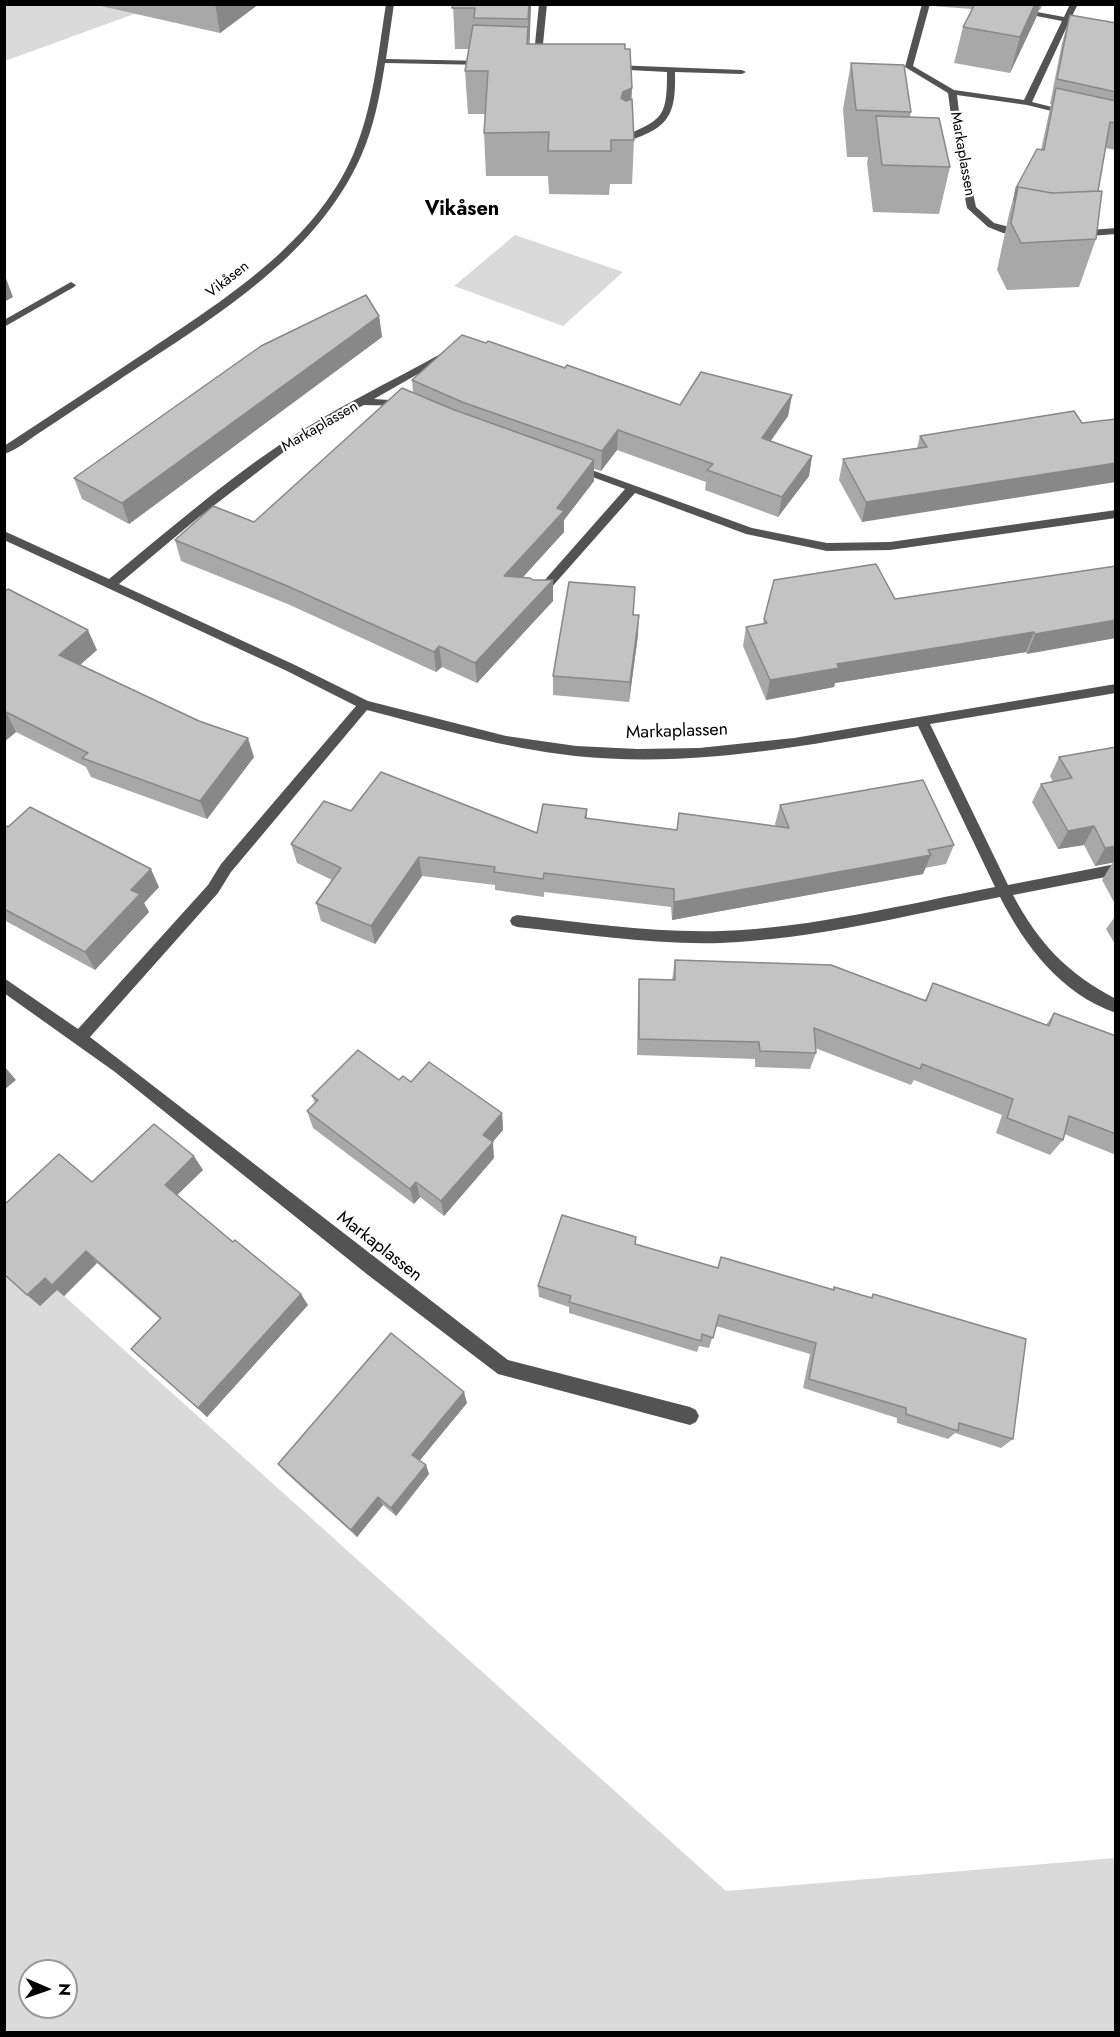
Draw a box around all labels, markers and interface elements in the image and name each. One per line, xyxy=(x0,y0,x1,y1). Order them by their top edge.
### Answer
street label: Markaplassen xyxy=(946,110,978,198)
district label: Vikåsen xyxy=(425,198,499,222)
street label: Vikåsen xyxy=(203,258,253,302)
street label: Markaplassen xyxy=(279,398,361,456)
street label: Markaplassen xyxy=(626,719,728,745)
street label: Markaplassen xyxy=(332,1207,426,1287)
north arrow xyxy=(18,1959,78,2019)
text: N xyxy=(53,1983,76,1996)

